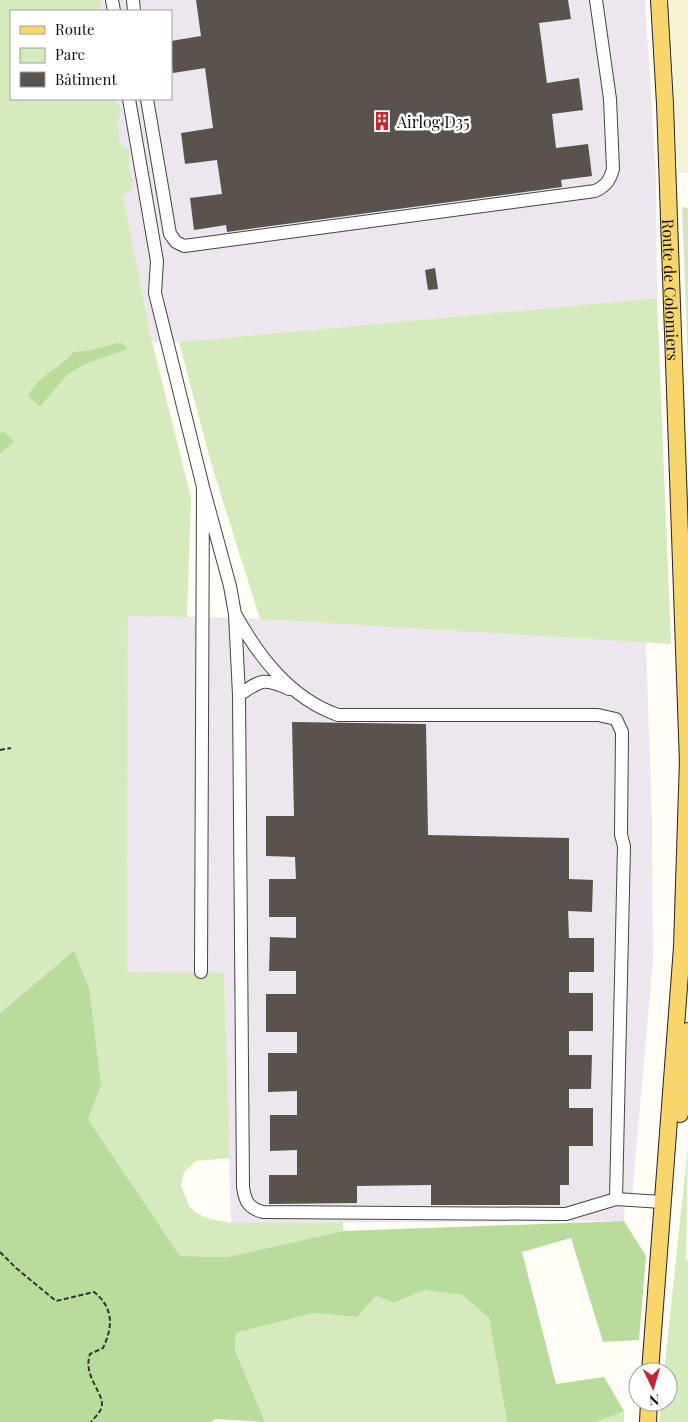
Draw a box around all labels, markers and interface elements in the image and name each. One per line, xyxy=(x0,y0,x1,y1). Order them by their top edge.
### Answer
legend xyxy=(10,10,172,100)
text: Route xyxy=(55,19,95,39)
text: Parc xyxy=(55,44,85,64)
text: Bâtiment xyxy=(55,69,117,89)
building icon: Airlog D35 xyxy=(371,110,393,132)
place label: Airlog D35 xyxy=(396,111,470,132)
street label: Route de Colomiers xyxy=(659,219,684,361)
north arrow xyxy=(628,1362,678,1412)
text: N xyxy=(648,1391,660,1410)

